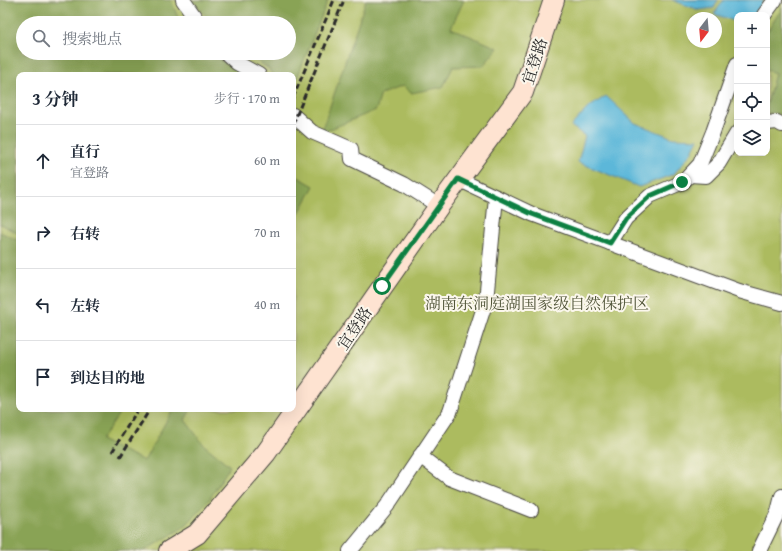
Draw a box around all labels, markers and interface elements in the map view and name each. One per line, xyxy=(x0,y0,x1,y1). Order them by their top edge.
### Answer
north arrow xyxy=(686,12,722,48)
map controls xyxy=(734,12,770,156)
button: + xyxy=(734,12,770,48)
search box xyxy=(16,16,296,60)
icon: search xyxy=(30,27,52,49)
text: 搜索地点 xyxy=(62,28,122,49)
street label: 宜登路 xyxy=(515,34,553,88)
button: − xyxy=(734,48,770,84)
button: locate xyxy=(734,84,770,120)
text: 3 分钟 xyxy=(32,86,79,111)
text: 步行 · 170 m xyxy=(214,89,280,108)
button: layers xyxy=(734,120,770,156)
text: 直行 xyxy=(70,141,100,162)
icon: ahead xyxy=(32,150,54,172)
text: 60 m xyxy=(254,151,280,170)
text: 宜登路 xyxy=(70,163,109,182)
route end xyxy=(673,173,691,191)
icon: right xyxy=(32,222,54,244)
text: 右转 xyxy=(70,223,100,244)
text: 70 m xyxy=(254,223,280,242)
route start xyxy=(373,277,391,295)
park label: 湖南东洞庭湖国家级自然保护区 xyxy=(425,291,649,315)
icon: left xyxy=(32,294,54,316)
text: 左转 xyxy=(70,295,100,316)
text: 40 m xyxy=(254,295,280,314)
street label: 宜登路 xyxy=(331,301,377,355)
icon: arrive xyxy=(32,366,54,388)
text: 到达目的地 xyxy=(70,367,145,388)

